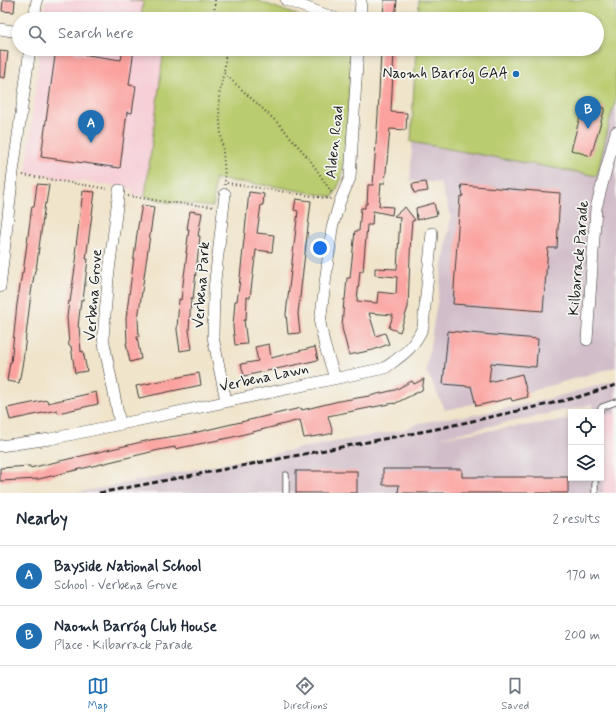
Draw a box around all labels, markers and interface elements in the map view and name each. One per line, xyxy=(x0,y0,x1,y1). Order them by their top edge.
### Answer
search box xyxy=(12,12,604,56)
icon: search xyxy=(26,23,48,45)
text: Search here xyxy=(58,24,134,44)
place label: Naomh Barróg GAA xyxy=(382,64,508,84)
marker: Naomh Barróg GAA xyxy=(511,69,521,79)
pin: B xyxy=(575,96,601,129)
street label: Alden Road xyxy=(321,104,349,180)
pin: A xyxy=(78,110,104,143)
street label: Kilbarrack Parade xyxy=(564,199,594,317)
your location xyxy=(310,238,330,258)
street label: Verbena Park xyxy=(189,241,215,329)
street label: Verbena Grove xyxy=(81,248,107,342)
street label: Verbena Lawn xyxy=(218,359,310,397)
map controls xyxy=(568,409,604,481)
button: locate xyxy=(568,409,604,445)
button: layers xyxy=(568,445,604,481)
text: Nearby xyxy=(16,508,68,530)
text: 2 results xyxy=(553,511,600,528)
text: Bayside National School xyxy=(54,557,201,577)
text: A xyxy=(25,567,33,584)
text: 170 m xyxy=(566,567,600,584)
text: School · Verbena Grove xyxy=(54,577,178,594)
text: Naomh Barróg Club House xyxy=(54,617,217,637)
text: B xyxy=(25,627,33,644)
text: 200 m xyxy=(565,627,600,644)
text: Place · Kilbarrack Parade xyxy=(54,637,193,654)
tab: Map xyxy=(87,675,109,713)
tab: Directions xyxy=(282,675,328,713)
tab: Saved xyxy=(501,675,529,713)

